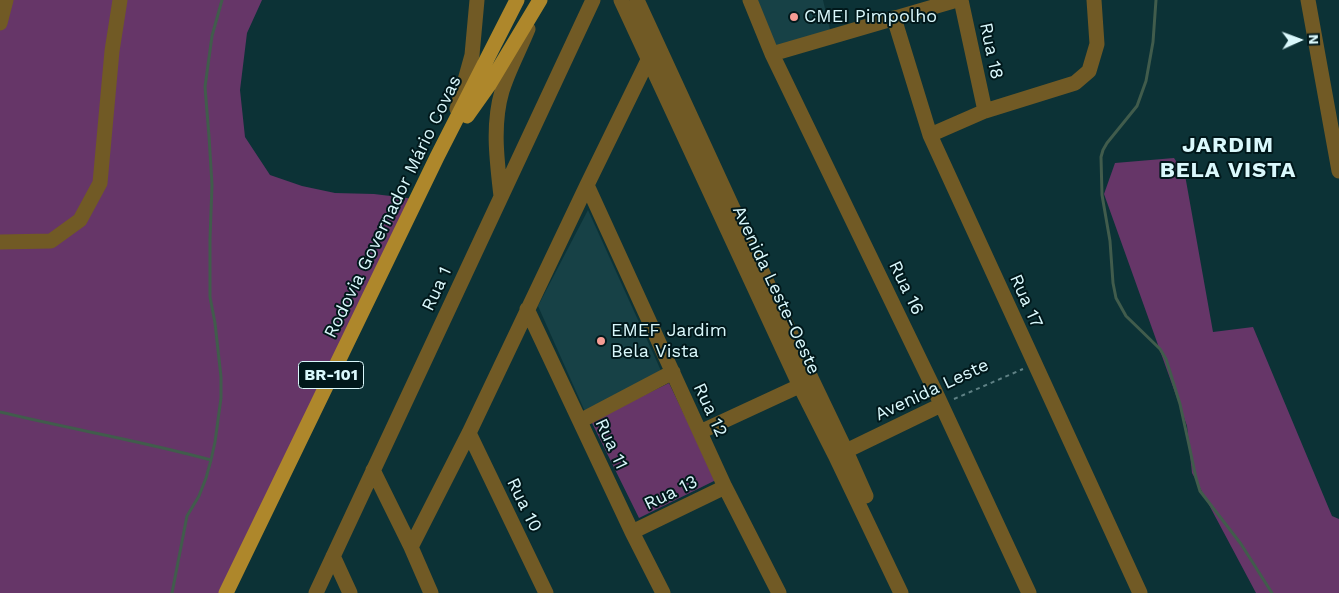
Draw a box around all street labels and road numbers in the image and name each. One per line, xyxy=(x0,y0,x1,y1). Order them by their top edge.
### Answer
street label: Rua 18 xyxy=(974,21,1008,81)
street label: Rodovia Governador Mário Covas xyxy=(320,72,466,342)
street label: Avenida Leste-Oeste xyxy=(727,202,825,378)
street label: Rua 16 xyxy=(884,258,928,318)
street label: Rua 1 xyxy=(417,263,457,315)
street label: Rua 17 xyxy=(1005,271,1047,331)
street label: Avenida Leste xyxy=(872,354,992,426)
road number: BR-101 xyxy=(298,362,364,388)
street label: Rua 12 xyxy=(688,380,732,440)
street label: Rua 11 xyxy=(590,415,632,473)
street label: Rua 13 xyxy=(641,471,701,515)
street label: Rua 10 xyxy=(502,474,546,536)

